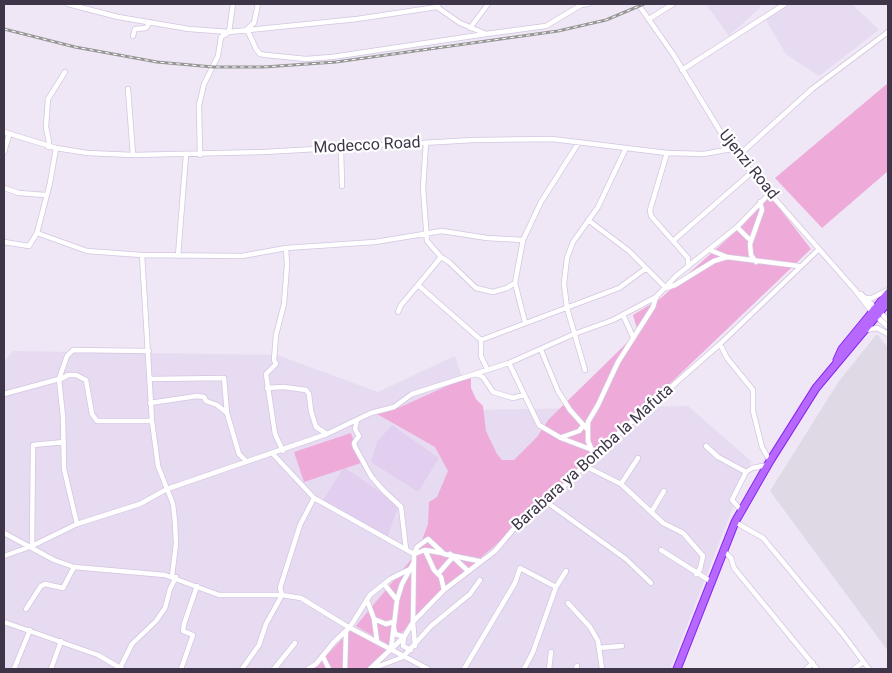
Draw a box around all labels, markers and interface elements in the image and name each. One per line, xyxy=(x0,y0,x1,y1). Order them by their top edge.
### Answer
street label: Ujenzi Road xyxy=(714,126,782,204)
street label: Modecco Road xyxy=(313,134,421,158)
street label: Barabara ya Bomba la Mafuta xyxy=(508,380,678,536)

